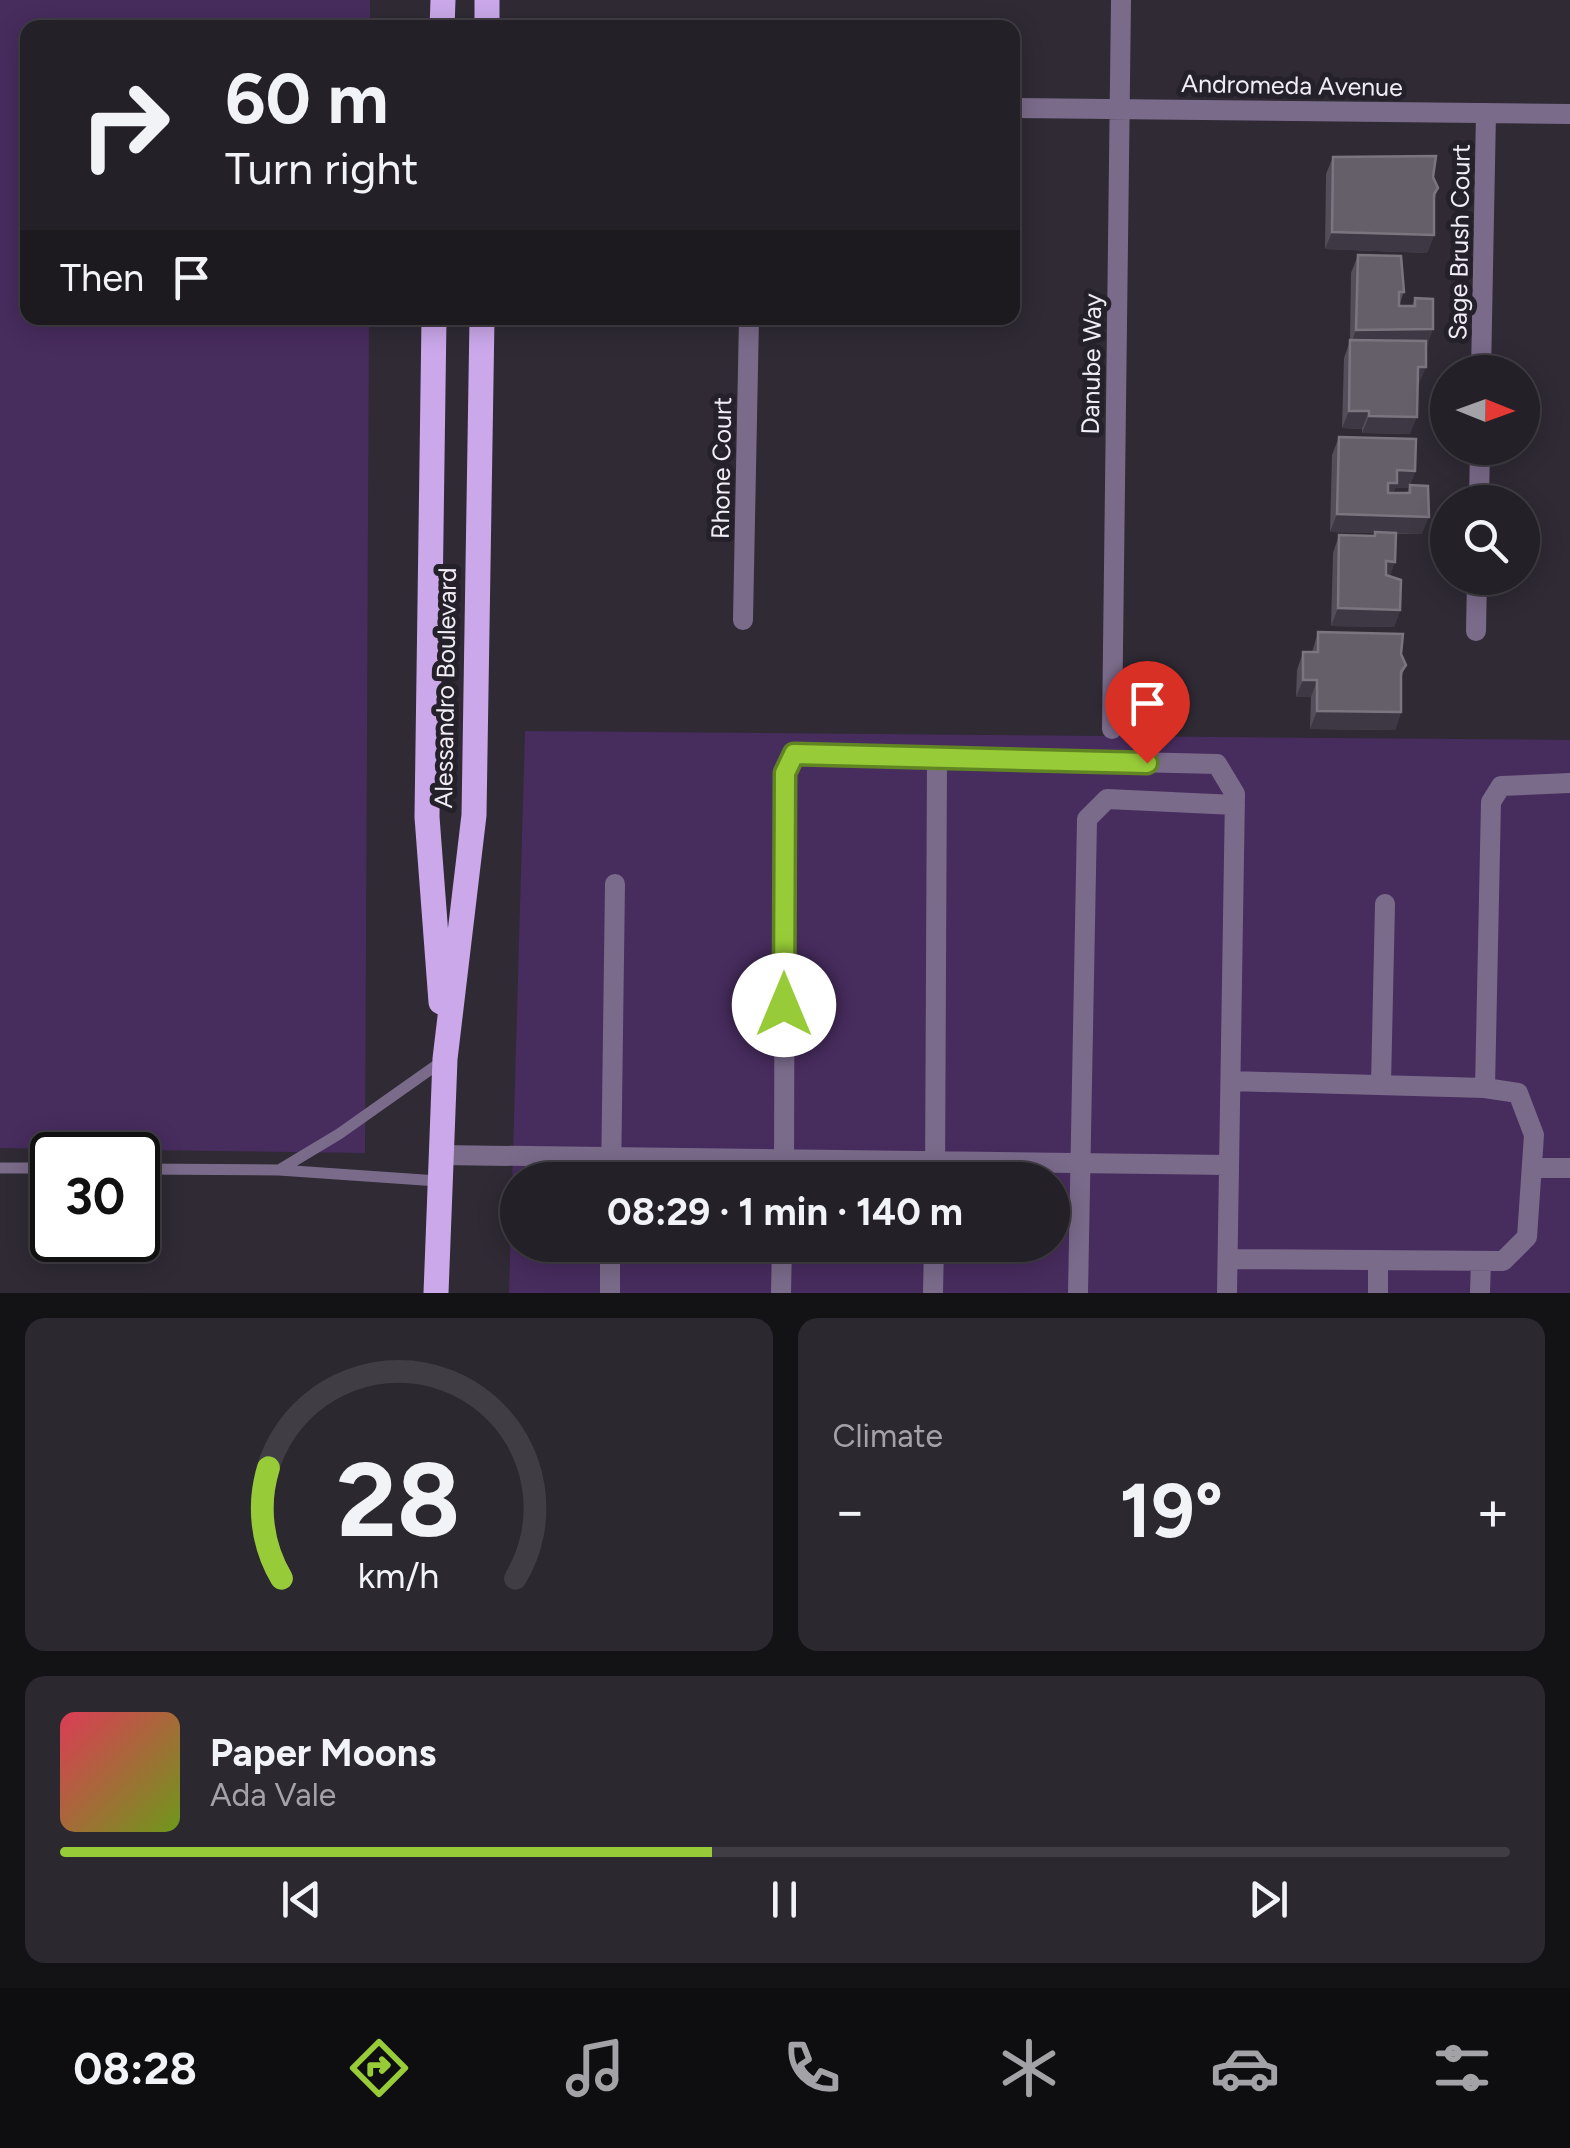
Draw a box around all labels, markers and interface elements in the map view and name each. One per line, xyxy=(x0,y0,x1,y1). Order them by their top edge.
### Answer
text: 60 m xyxy=(225,56,389,141)
icon: right xyxy=(60,60,190,190)
street label: Andromeda Avenue xyxy=(1181,68,1403,102)
text: Turn right xyxy=(225,141,418,195)
street label: Sage Brush Court xyxy=(1442,144,1476,340)
icon: arrive xyxy=(164,250,219,305)
text: Then xyxy=(60,255,144,301)
street label: Danube Way xyxy=(1075,293,1107,435)
north arrow xyxy=(1430,355,1540,465)
map controls xyxy=(1430,355,1540,595)
street label: Rhone Court xyxy=(705,397,737,539)
button: search xyxy=(1430,485,1540,595)
street label: Alessandro Boulevard xyxy=(428,567,462,809)
pin xyxy=(1105,661,1190,764)
icon: arrive xyxy=(1120,676,1175,731)
position arrow xyxy=(732,953,836,1057)
speed limit sign: 30 xyxy=(30,1132,160,1262)
text: 08:29 · 1 min · 140 m xyxy=(607,1189,963,1235)
text: Climate xyxy=(833,1417,943,1455)
text: 28 xyxy=(337,1437,461,1562)
text: 19° xyxy=(1119,1466,1223,1556)
text: − xyxy=(833,1478,867,1544)
text: + xyxy=(1476,1478,1510,1544)
text: km/h xyxy=(358,1554,440,1597)
text: Paper Moons xyxy=(210,1730,436,1776)
text: Ada Vale xyxy=(210,1776,336,1814)
icon: previous xyxy=(274,1872,329,1927)
icon: pause xyxy=(757,1872,812,1927)
icon: next xyxy=(1241,1872,1296,1927)
icon: directions xyxy=(344,2033,414,2103)
icon: music xyxy=(560,2033,630,2103)
icon: phone xyxy=(777,2033,847,2103)
icon: climate xyxy=(994,2033,1064,2103)
icon: car xyxy=(1210,2033,1280,2103)
icon: filters xyxy=(1427,2033,1497,2103)
text: 08:28 xyxy=(73,2041,197,2095)

